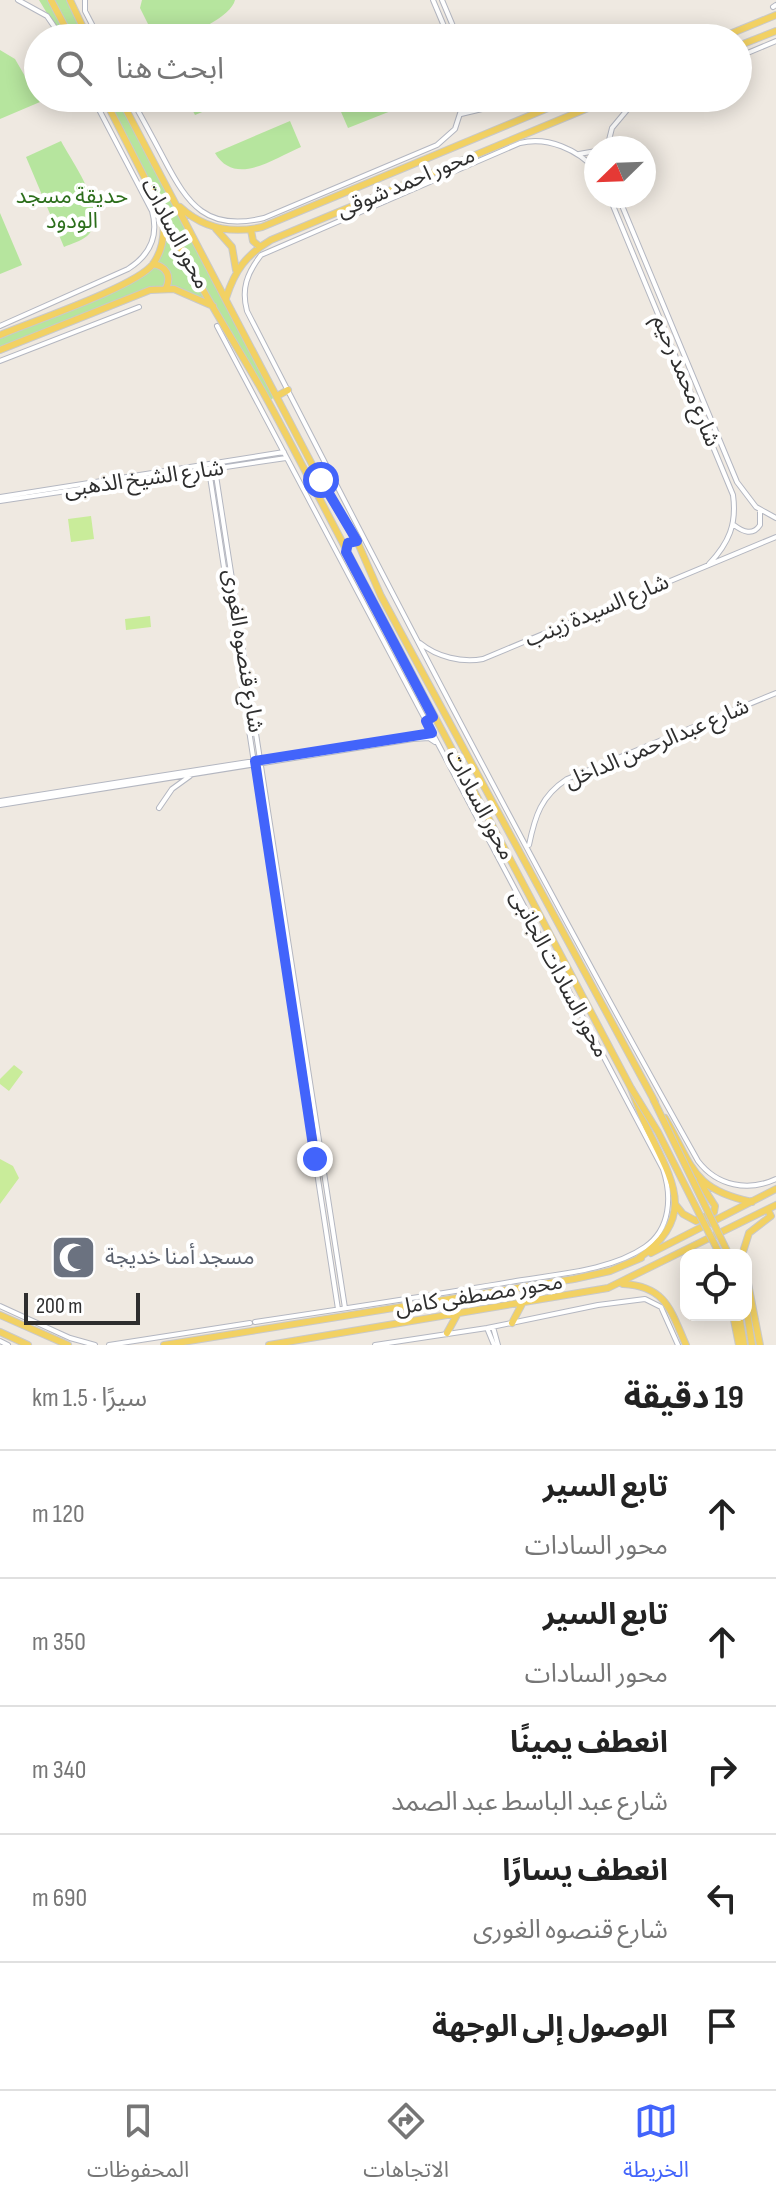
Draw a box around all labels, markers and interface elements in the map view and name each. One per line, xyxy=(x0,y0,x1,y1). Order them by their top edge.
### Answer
search box xyxy=(24,24,752,112)
icon: search xyxy=(52,46,96,90)
text: ابحث هنا xyxy=(116,51,224,87)
north arrow xyxy=(584,136,656,208)
street label: محور احمد شوقى xyxy=(333,142,479,224)
street label: محور السادات xyxy=(135,174,215,294)
park label: حديقة مسجد الودود xyxy=(16,183,128,235)
street label: شارع محمد رحيم xyxy=(644,311,726,452)
street label: شارع الشيخ الذهبى xyxy=(62,454,226,506)
route start xyxy=(303,462,339,498)
street label: شارع قنصوه الغورى xyxy=(215,567,269,735)
street label: شارع السيدة زينب xyxy=(521,568,674,655)
street label: شارع عبدالرحمن الداخل xyxy=(561,693,754,797)
street label: محور السادات xyxy=(440,745,520,865)
street label: محور السادات الجانبى xyxy=(503,886,615,1062)
route end xyxy=(297,1141,333,1177)
mosque icon: مسجد أمنا خديجة xyxy=(50,1233,98,1281)
place label: مسجد أمنا خديجة xyxy=(105,1243,255,1271)
map controls xyxy=(680,1249,752,1321)
button: locate xyxy=(680,1249,752,1321)
street label: محور مصطفى كامل xyxy=(393,1268,565,1322)
scale bar xyxy=(24,1289,140,1325)
text: 200 m xyxy=(36,1293,82,1320)
text: 19 دقيقة xyxy=(624,1377,744,1418)
text: سيرًا · 1.5 km xyxy=(32,1383,147,1414)
text: تابع السير xyxy=(543,1469,668,1505)
icon: ahead xyxy=(700,1492,744,1536)
text: 120 m xyxy=(32,1499,85,1530)
text: محور السادات xyxy=(525,1531,668,1562)
text: تابع السير xyxy=(543,1597,668,1633)
icon: ahead xyxy=(700,1620,744,1664)
text: 350 m xyxy=(32,1627,86,1658)
text: محور السادات xyxy=(525,1659,668,1690)
text: انعطف يمينًا xyxy=(510,1725,668,1761)
icon: right xyxy=(700,1748,744,1792)
text: 340 m xyxy=(32,1755,86,1786)
text: شارع عبد الباسط عبد الصمد xyxy=(391,1787,668,1818)
text: انعطف يسارًا xyxy=(502,1853,668,1889)
icon: left xyxy=(700,1876,744,1920)
text: 690 m xyxy=(32,1883,87,1914)
text: شارع قنصوه الغورى xyxy=(473,1915,668,1946)
icon: arrive xyxy=(700,2004,744,2048)
text: الوصول إلى الوجهة xyxy=(432,2009,668,2045)
tab: المحفوظات xyxy=(87,2099,189,2193)
tab: الاتجاهات xyxy=(363,2099,449,2193)
tab: الخريطة xyxy=(623,2099,689,2193)

